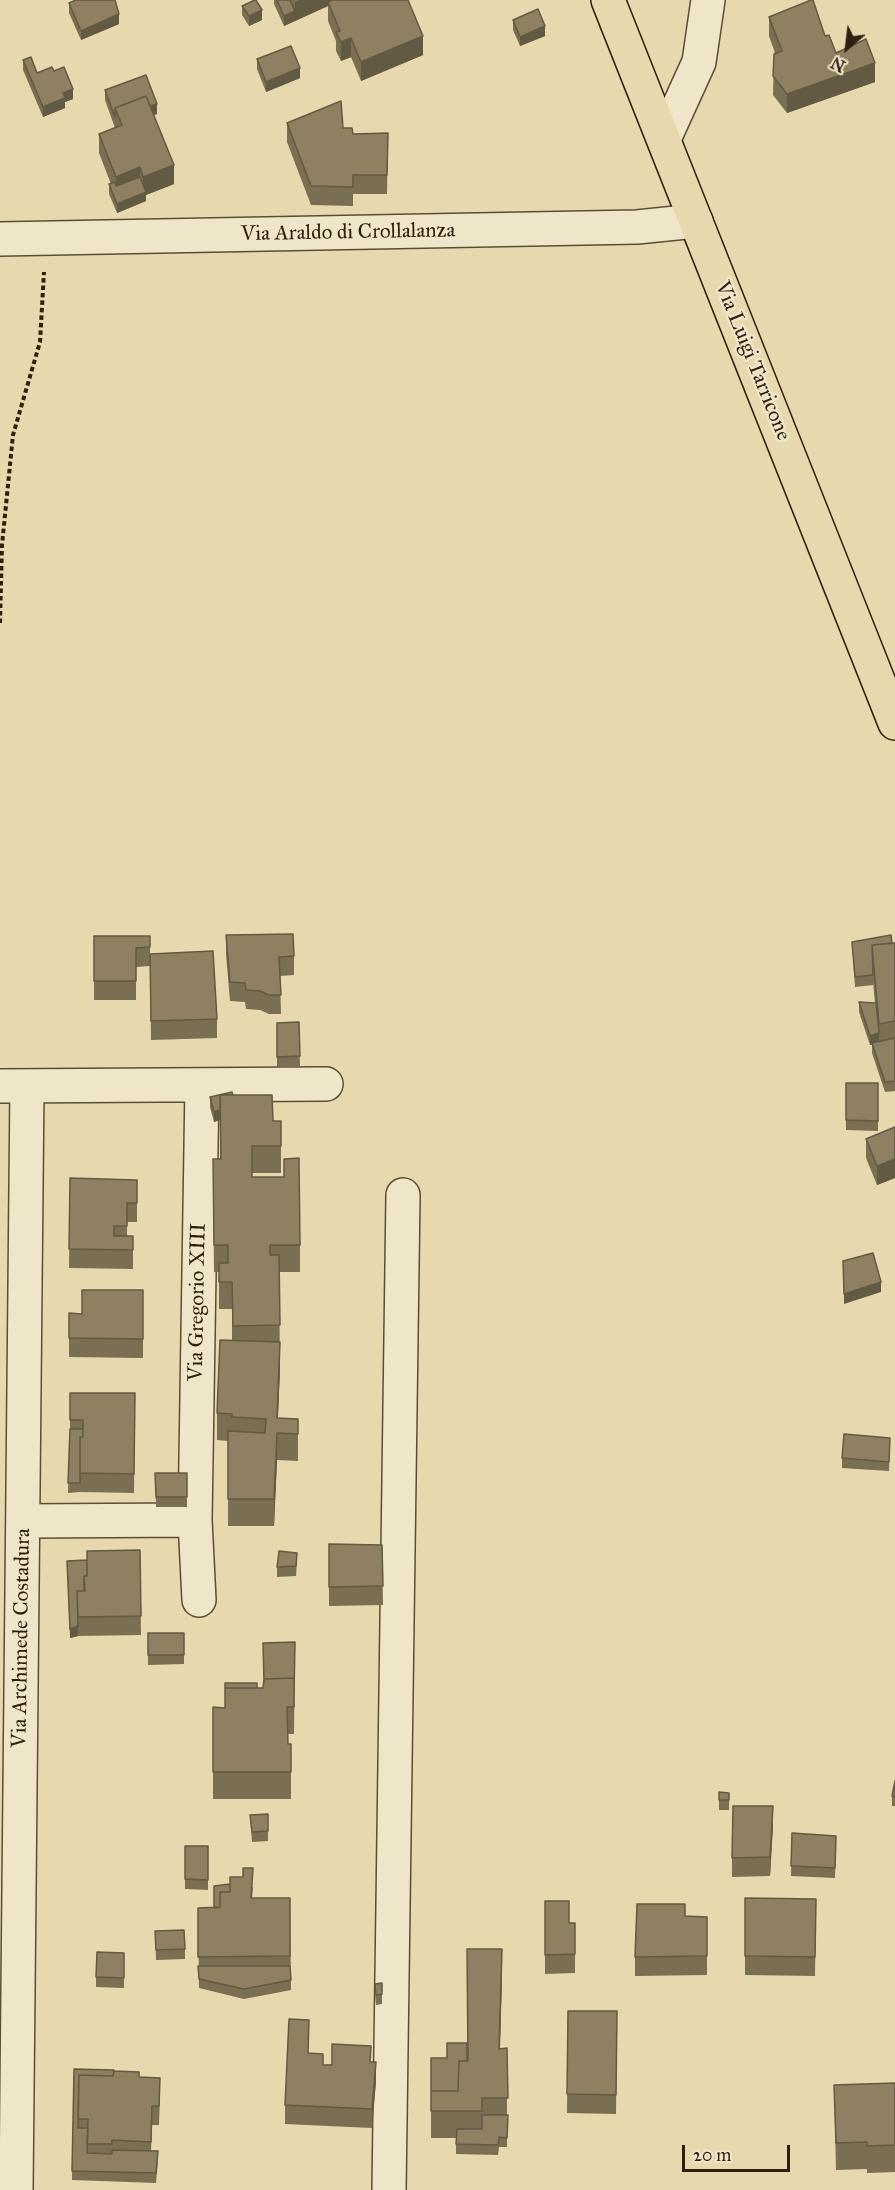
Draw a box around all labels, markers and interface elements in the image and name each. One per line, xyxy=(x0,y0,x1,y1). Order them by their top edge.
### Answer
north arrow xyxy=(817,18,877,78)
text: N xyxy=(828,53,849,76)
street label: Via Araldo di Crollalanza xyxy=(241,219,455,247)
street label: Via Luigi Tarricone xyxy=(709,278,795,444)
street label: Via Gregorio XIII xyxy=(184,1223,212,1381)
street label: Via Archimede Costadura xyxy=(7,1528,37,1748)
scale bar xyxy=(685,2133,793,2171)
text: 20 m xyxy=(693,2144,731,2166)

